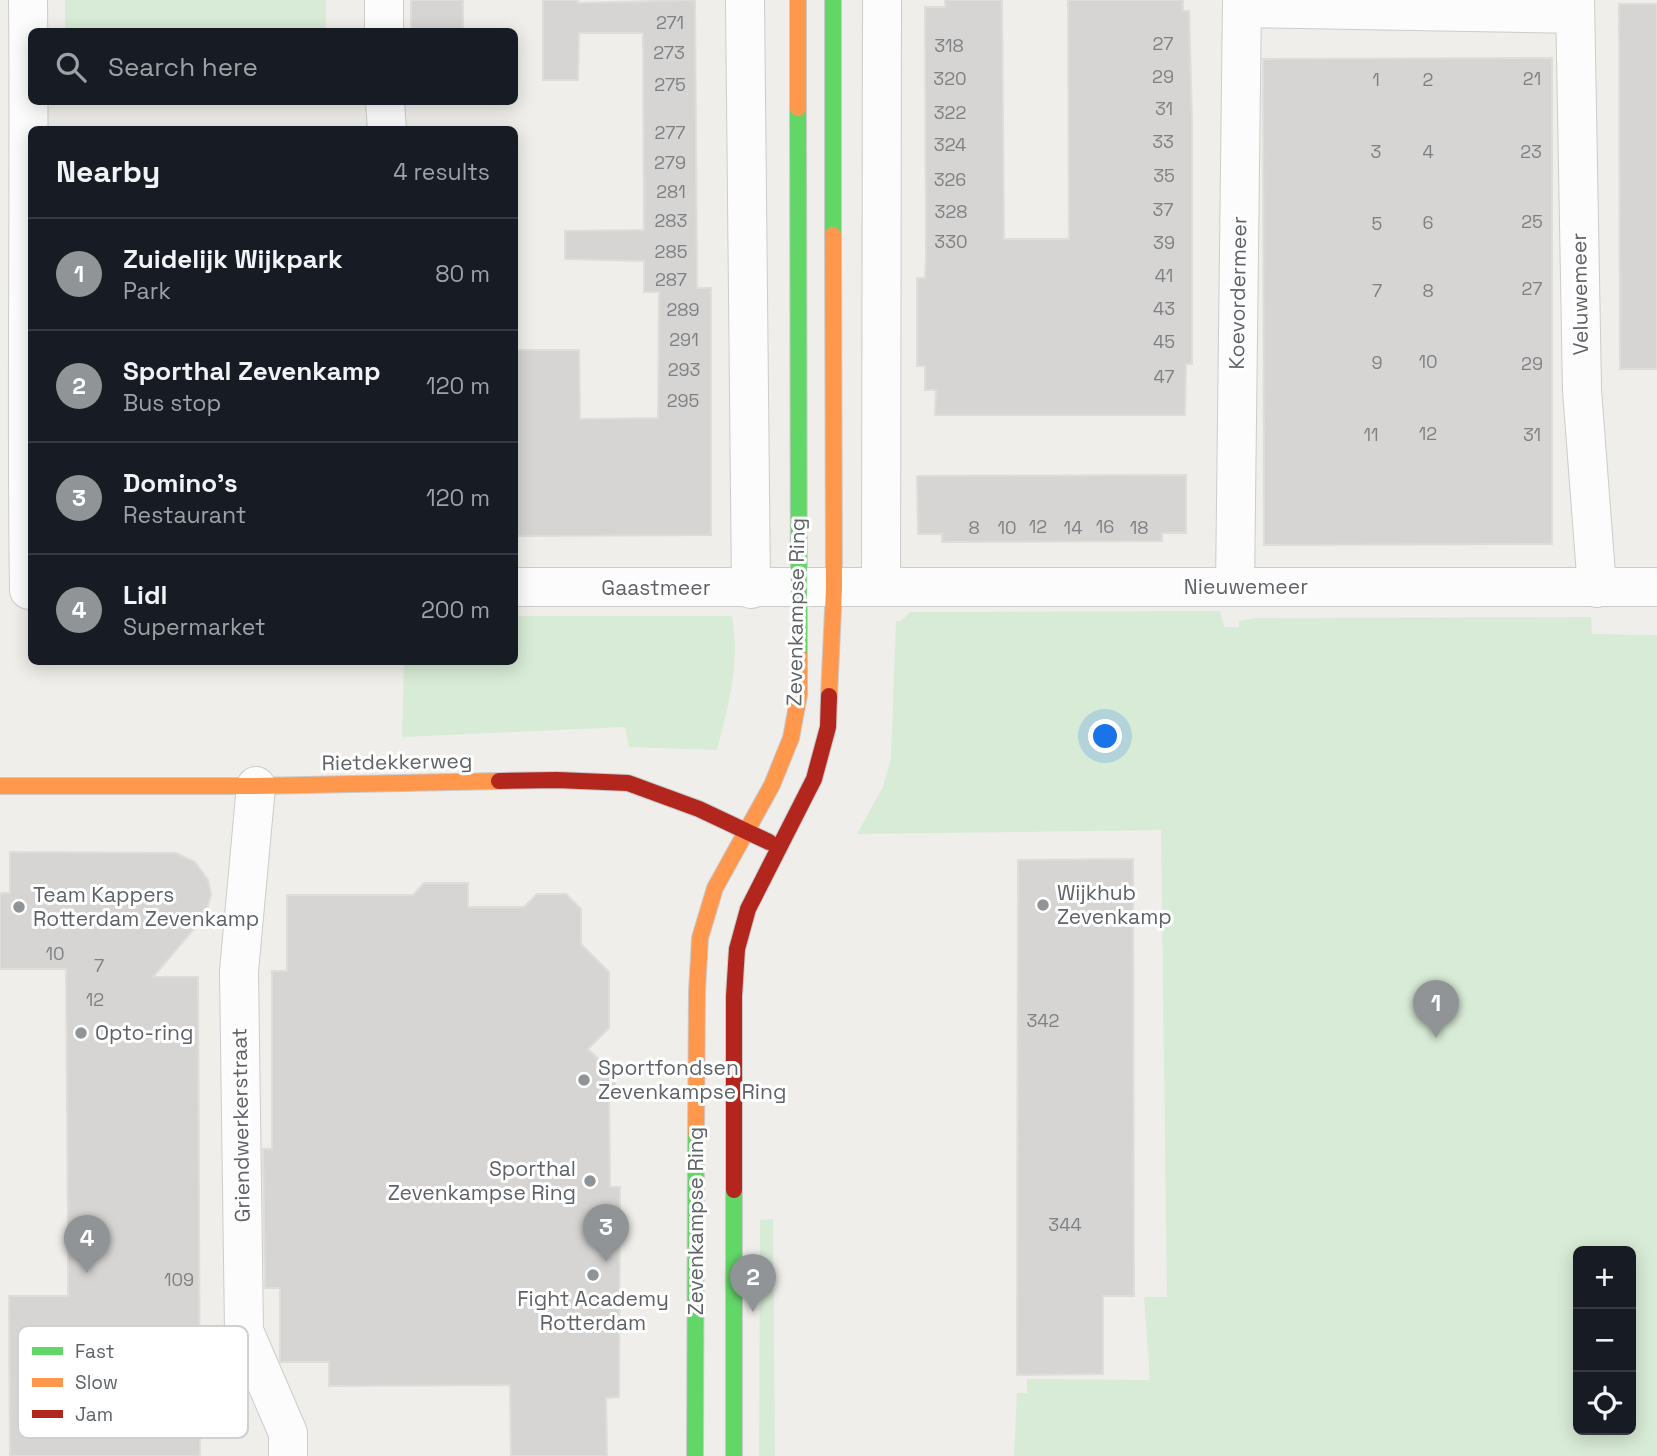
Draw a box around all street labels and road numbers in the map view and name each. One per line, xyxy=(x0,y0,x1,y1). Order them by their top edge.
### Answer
street label: Koevordermeer xyxy=(1223,216,1252,370)
street label: Veluwemeer xyxy=(1565,232,1594,356)
street label: Zevenkampse Ring xyxy=(780,518,811,706)
street label: Nieuwemeer xyxy=(1184,573,1308,600)
street label: Gaastmeer xyxy=(601,574,711,601)
street label: Rietdekkerweg xyxy=(321,747,473,776)
street label: Griendwerkerstraat xyxy=(225,1027,256,1223)
street label: Zevenkampse Ring xyxy=(682,1127,709,1315)

